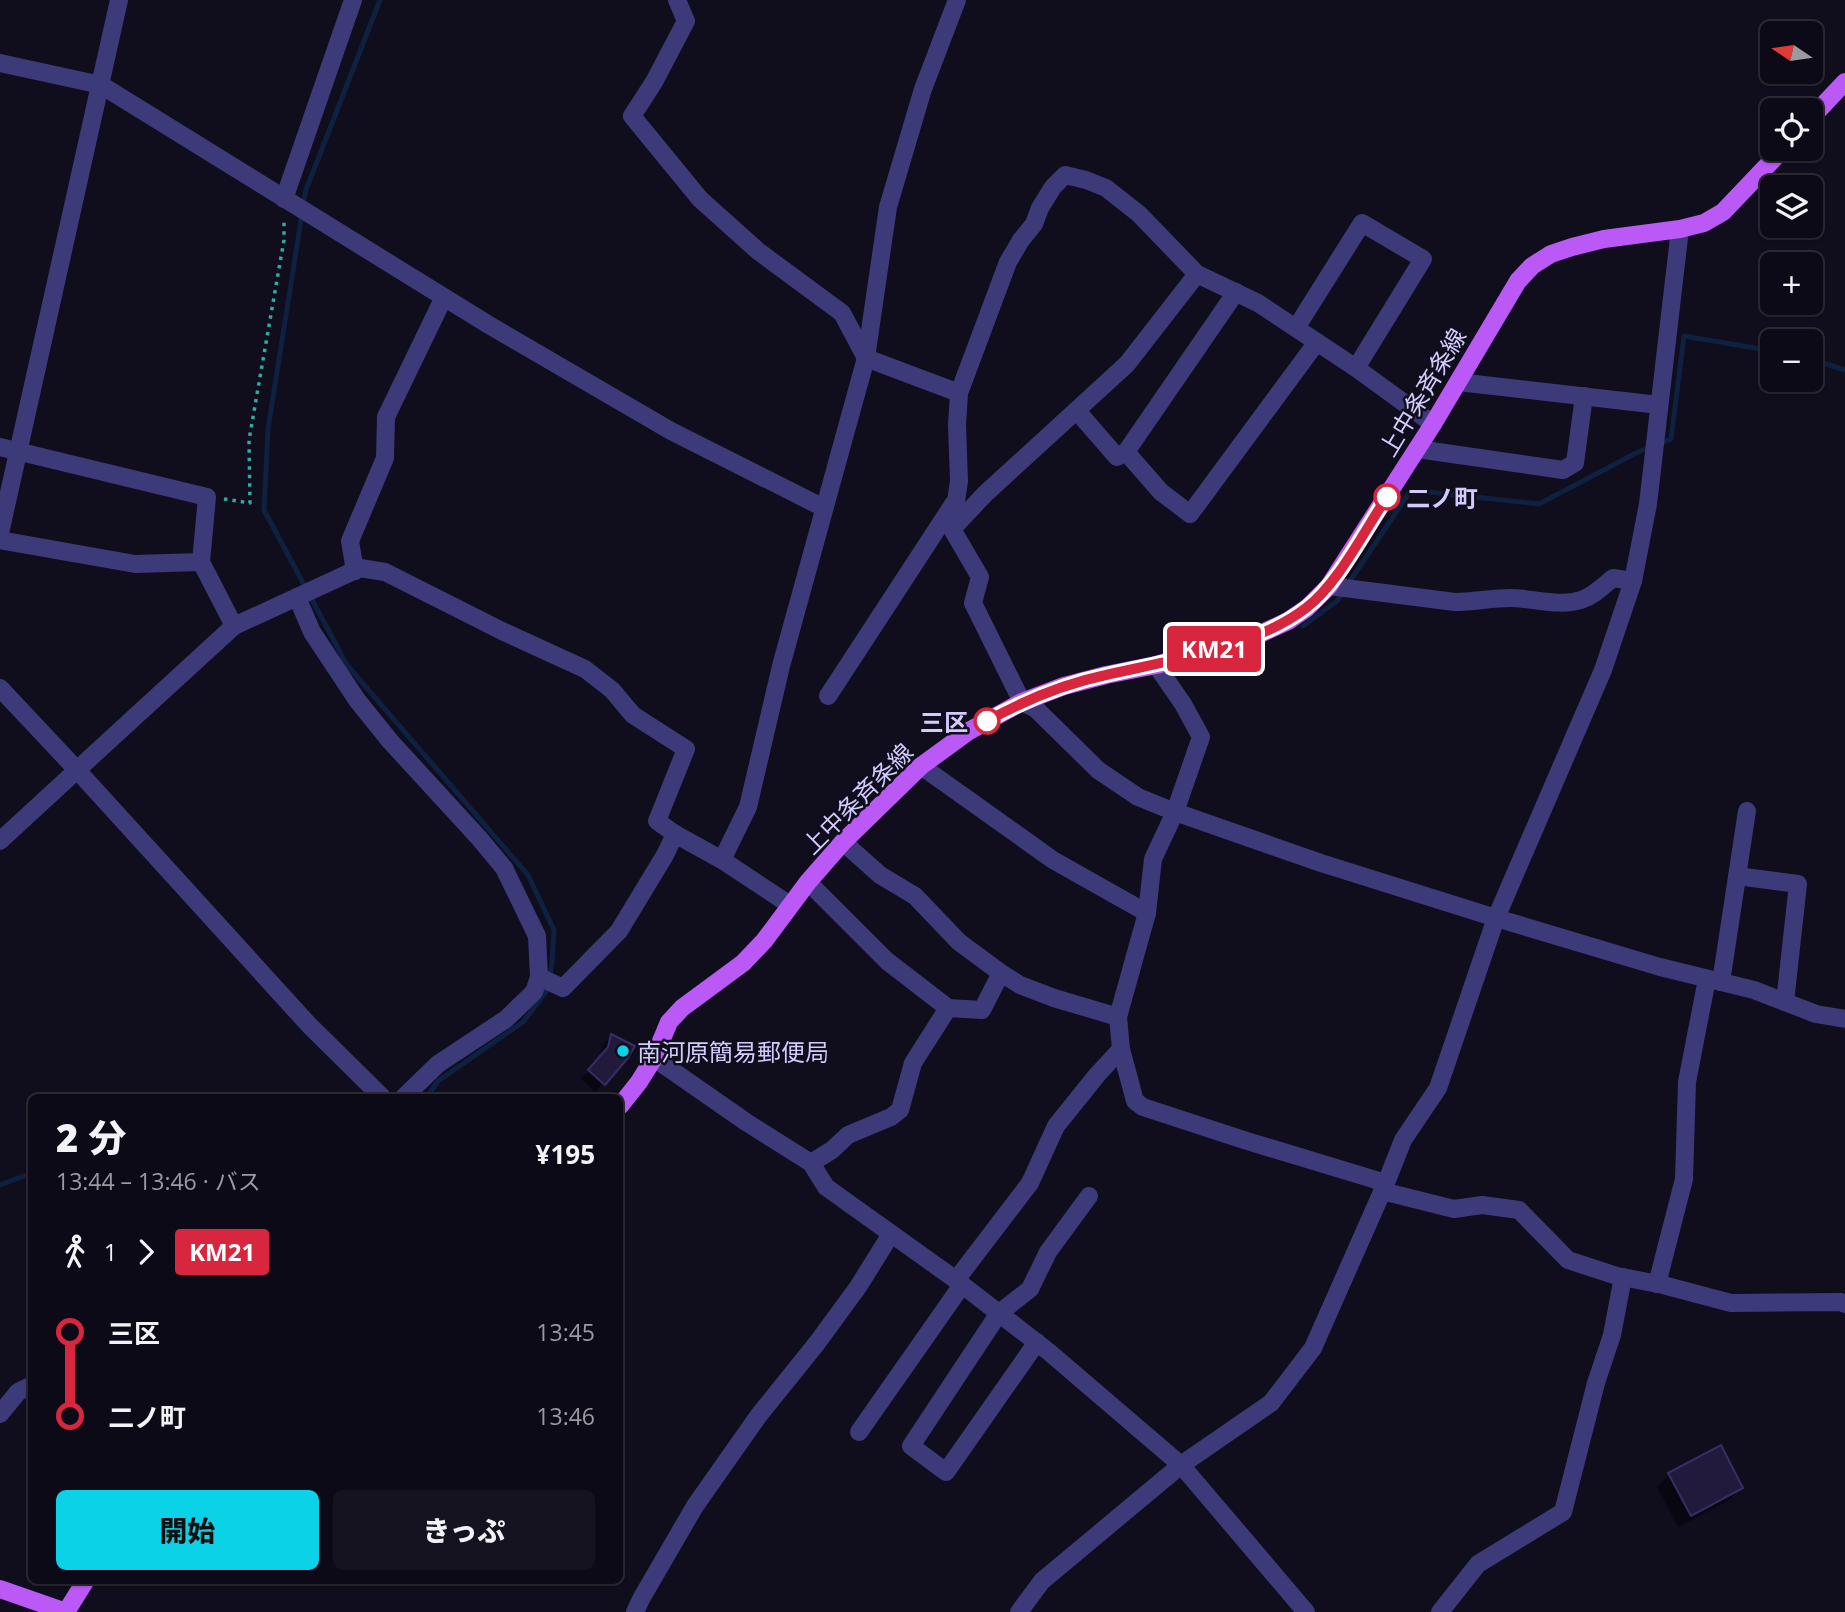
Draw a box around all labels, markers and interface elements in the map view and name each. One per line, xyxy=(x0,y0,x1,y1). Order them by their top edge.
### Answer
north arrow xyxy=(1760,21,1824,84)
map controls xyxy=(1760,21,1823,392)
button: locate xyxy=(1760,98,1823,161)
button: layers xyxy=(1760,175,1823,238)
button: + xyxy=(1760,252,1823,315)
street label: 上中条斉条線 xyxy=(1371,322,1473,462)
button: − xyxy=(1760,329,1823,392)
place label: 二ノ町 xyxy=(1406,481,1478,514)
marker: 二ノ町 xyxy=(1374,484,1400,510)
line badge: KM21 xyxy=(1165,626,1263,672)
text: KM21 xyxy=(1181,632,1247,665)
place label: 三区 xyxy=(920,705,968,738)
marker: 三区 xyxy=(974,708,1000,734)
street label: 上中条斉条線 xyxy=(794,735,920,861)
place label: 南河原簡易郵便局 xyxy=(637,1035,829,1068)
marker: 南河原簡易郵便局 xyxy=(615,1043,631,1059)
text: 2 分 xyxy=(56,1111,126,1163)
text: ¥195 xyxy=(536,1136,595,1172)
text: 13:44 – 13:46 · バス xyxy=(56,1165,261,1197)
icon: walk xyxy=(56,1233,94,1271)
icon: forward xyxy=(127,1233,165,1271)
text: KM21 xyxy=(189,1235,255,1268)
text: 1 xyxy=(104,1236,117,1268)
text: 三区 xyxy=(108,1315,160,1351)
text: 13:45 xyxy=(536,1316,595,1348)
text: 二ノ町 xyxy=(108,1399,186,1435)
text: 13:46 xyxy=(536,1400,595,1432)
button: 開始 xyxy=(56,1490,319,1570)
button: きっぷ xyxy=(333,1490,595,1570)

